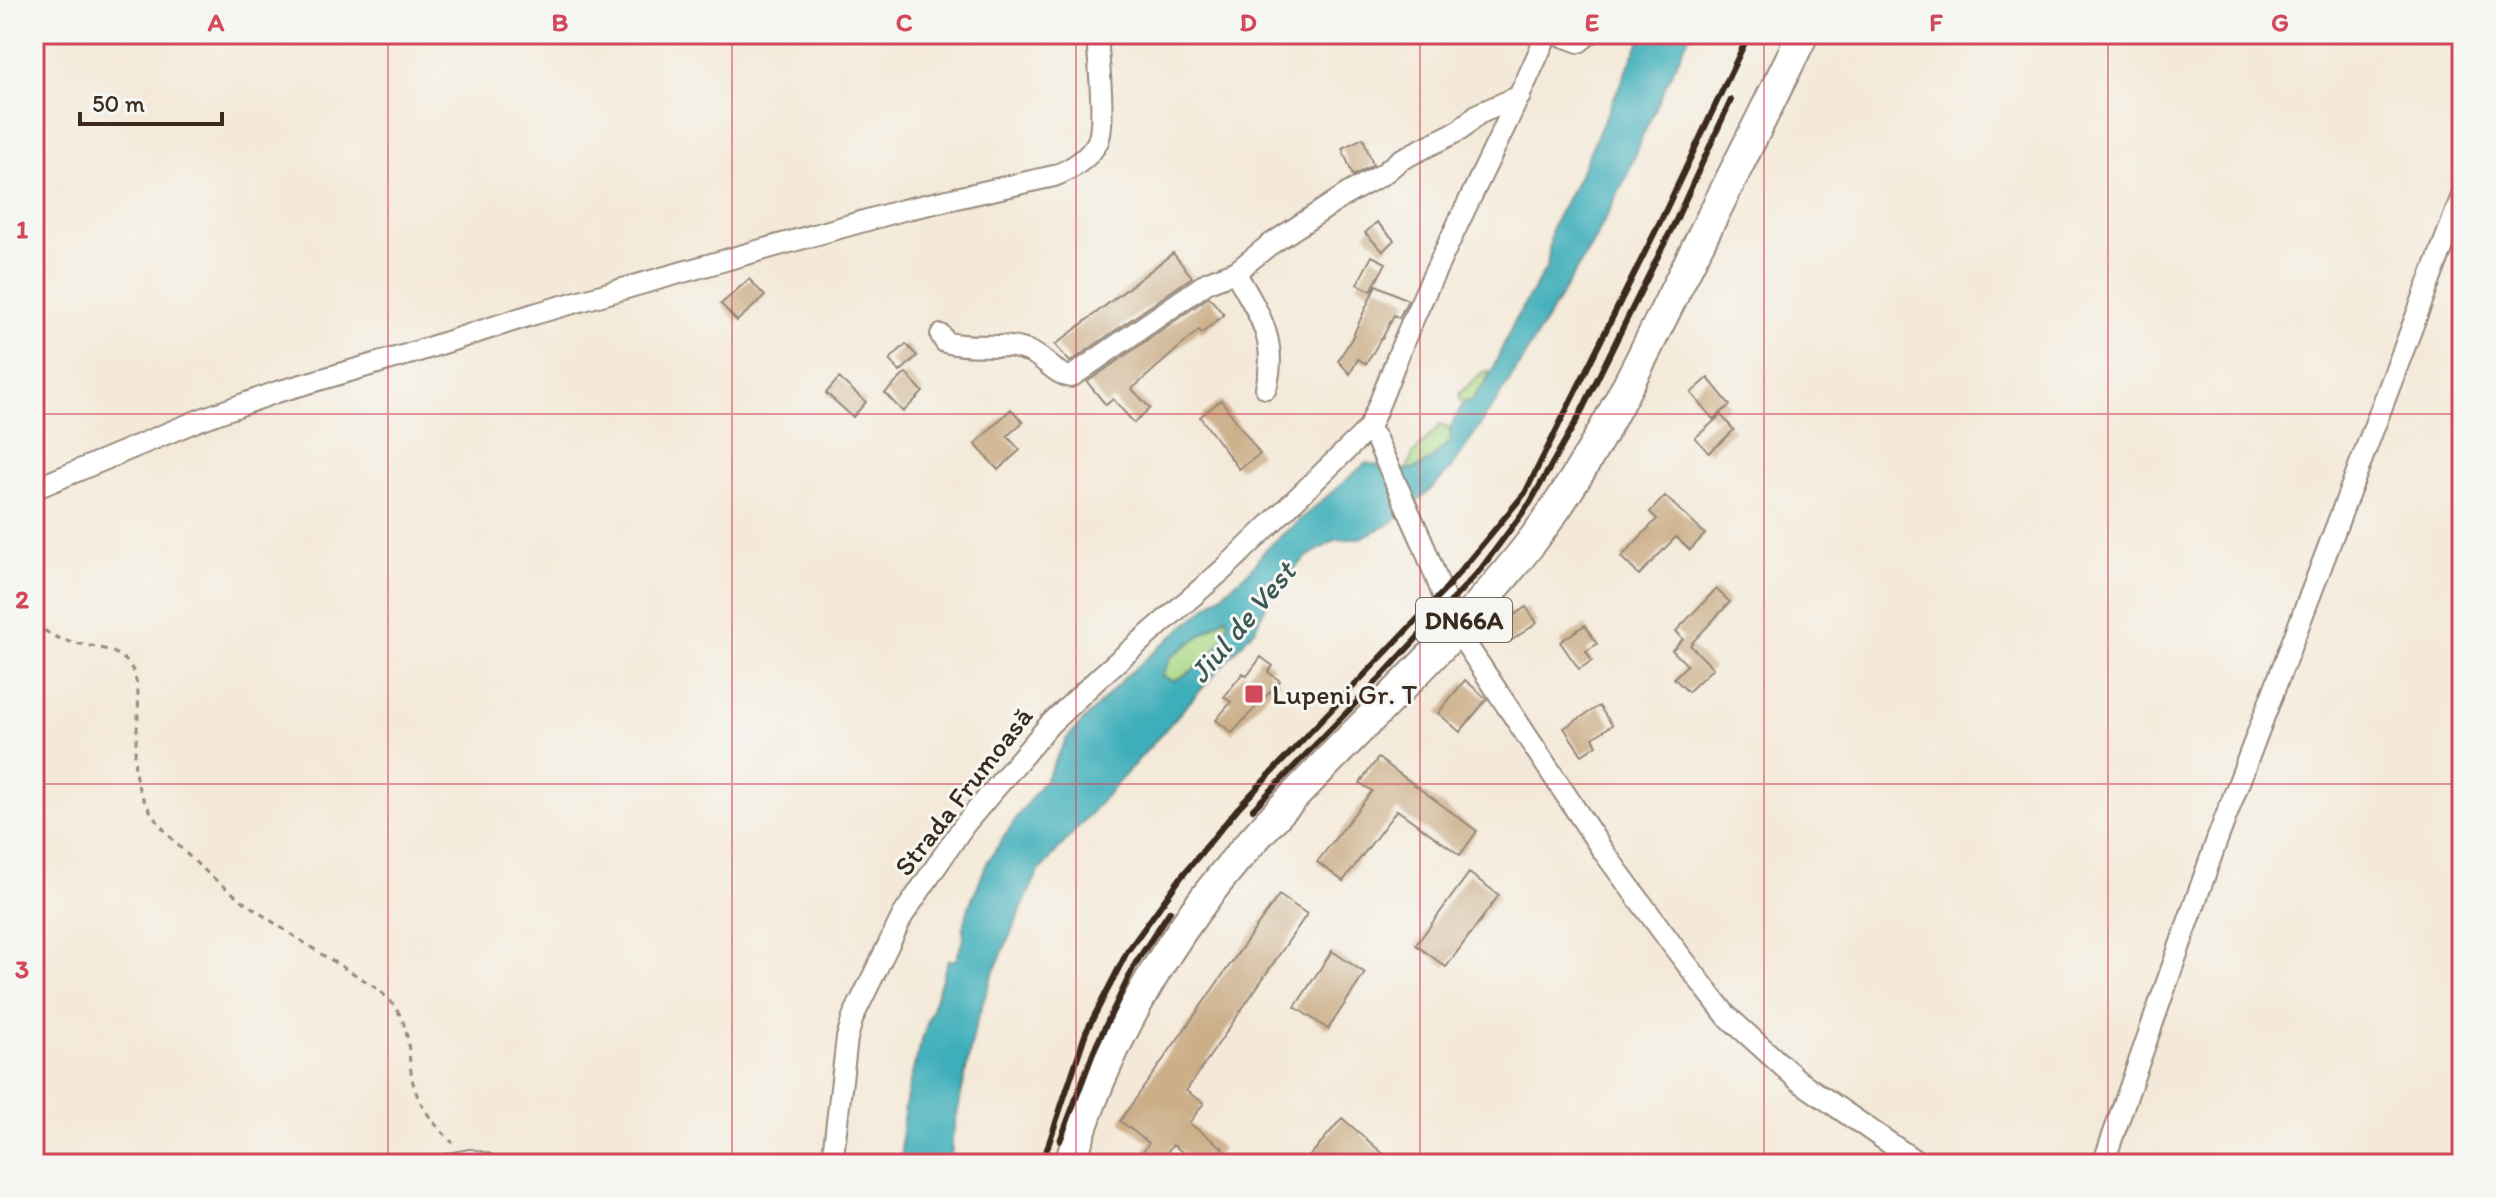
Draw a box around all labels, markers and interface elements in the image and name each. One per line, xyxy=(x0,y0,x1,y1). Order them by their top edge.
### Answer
text: A xyxy=(207,6,225,38)
text: B xyxy=(552,6,569,38)
text: C xyxy=(896,6,913,38)
text: D xyxy=(1239,6,1257,38)
text: E xyxy=(1585,6,1599,38)
text: F xyxy=(1929,6,1943,38)
text: G xyxy=(2271,6,2289,38)
scale bar xyxy=(80,76,222,126)
text: 50 m xyxy=(92,89,145,118)
text: 1 xyxy=(16,213,28,245)
water label: Jiul de Vest xyxy=(1181,552,1305,690)
text: 2 xyxy=(15,583,29,615)
road number: DN66A xyxy=(1416,598,1512,642)
place label: Lupeni Gr. T xyxy=(1272,677,1417,711)
marker: Lupeni Gr. T xyxy=(1243,683,1265,705)
street label: Strada Frumoasă xyxy=(886,699,1040,882)
text: 3 xyxy=(15,953,29,985)

